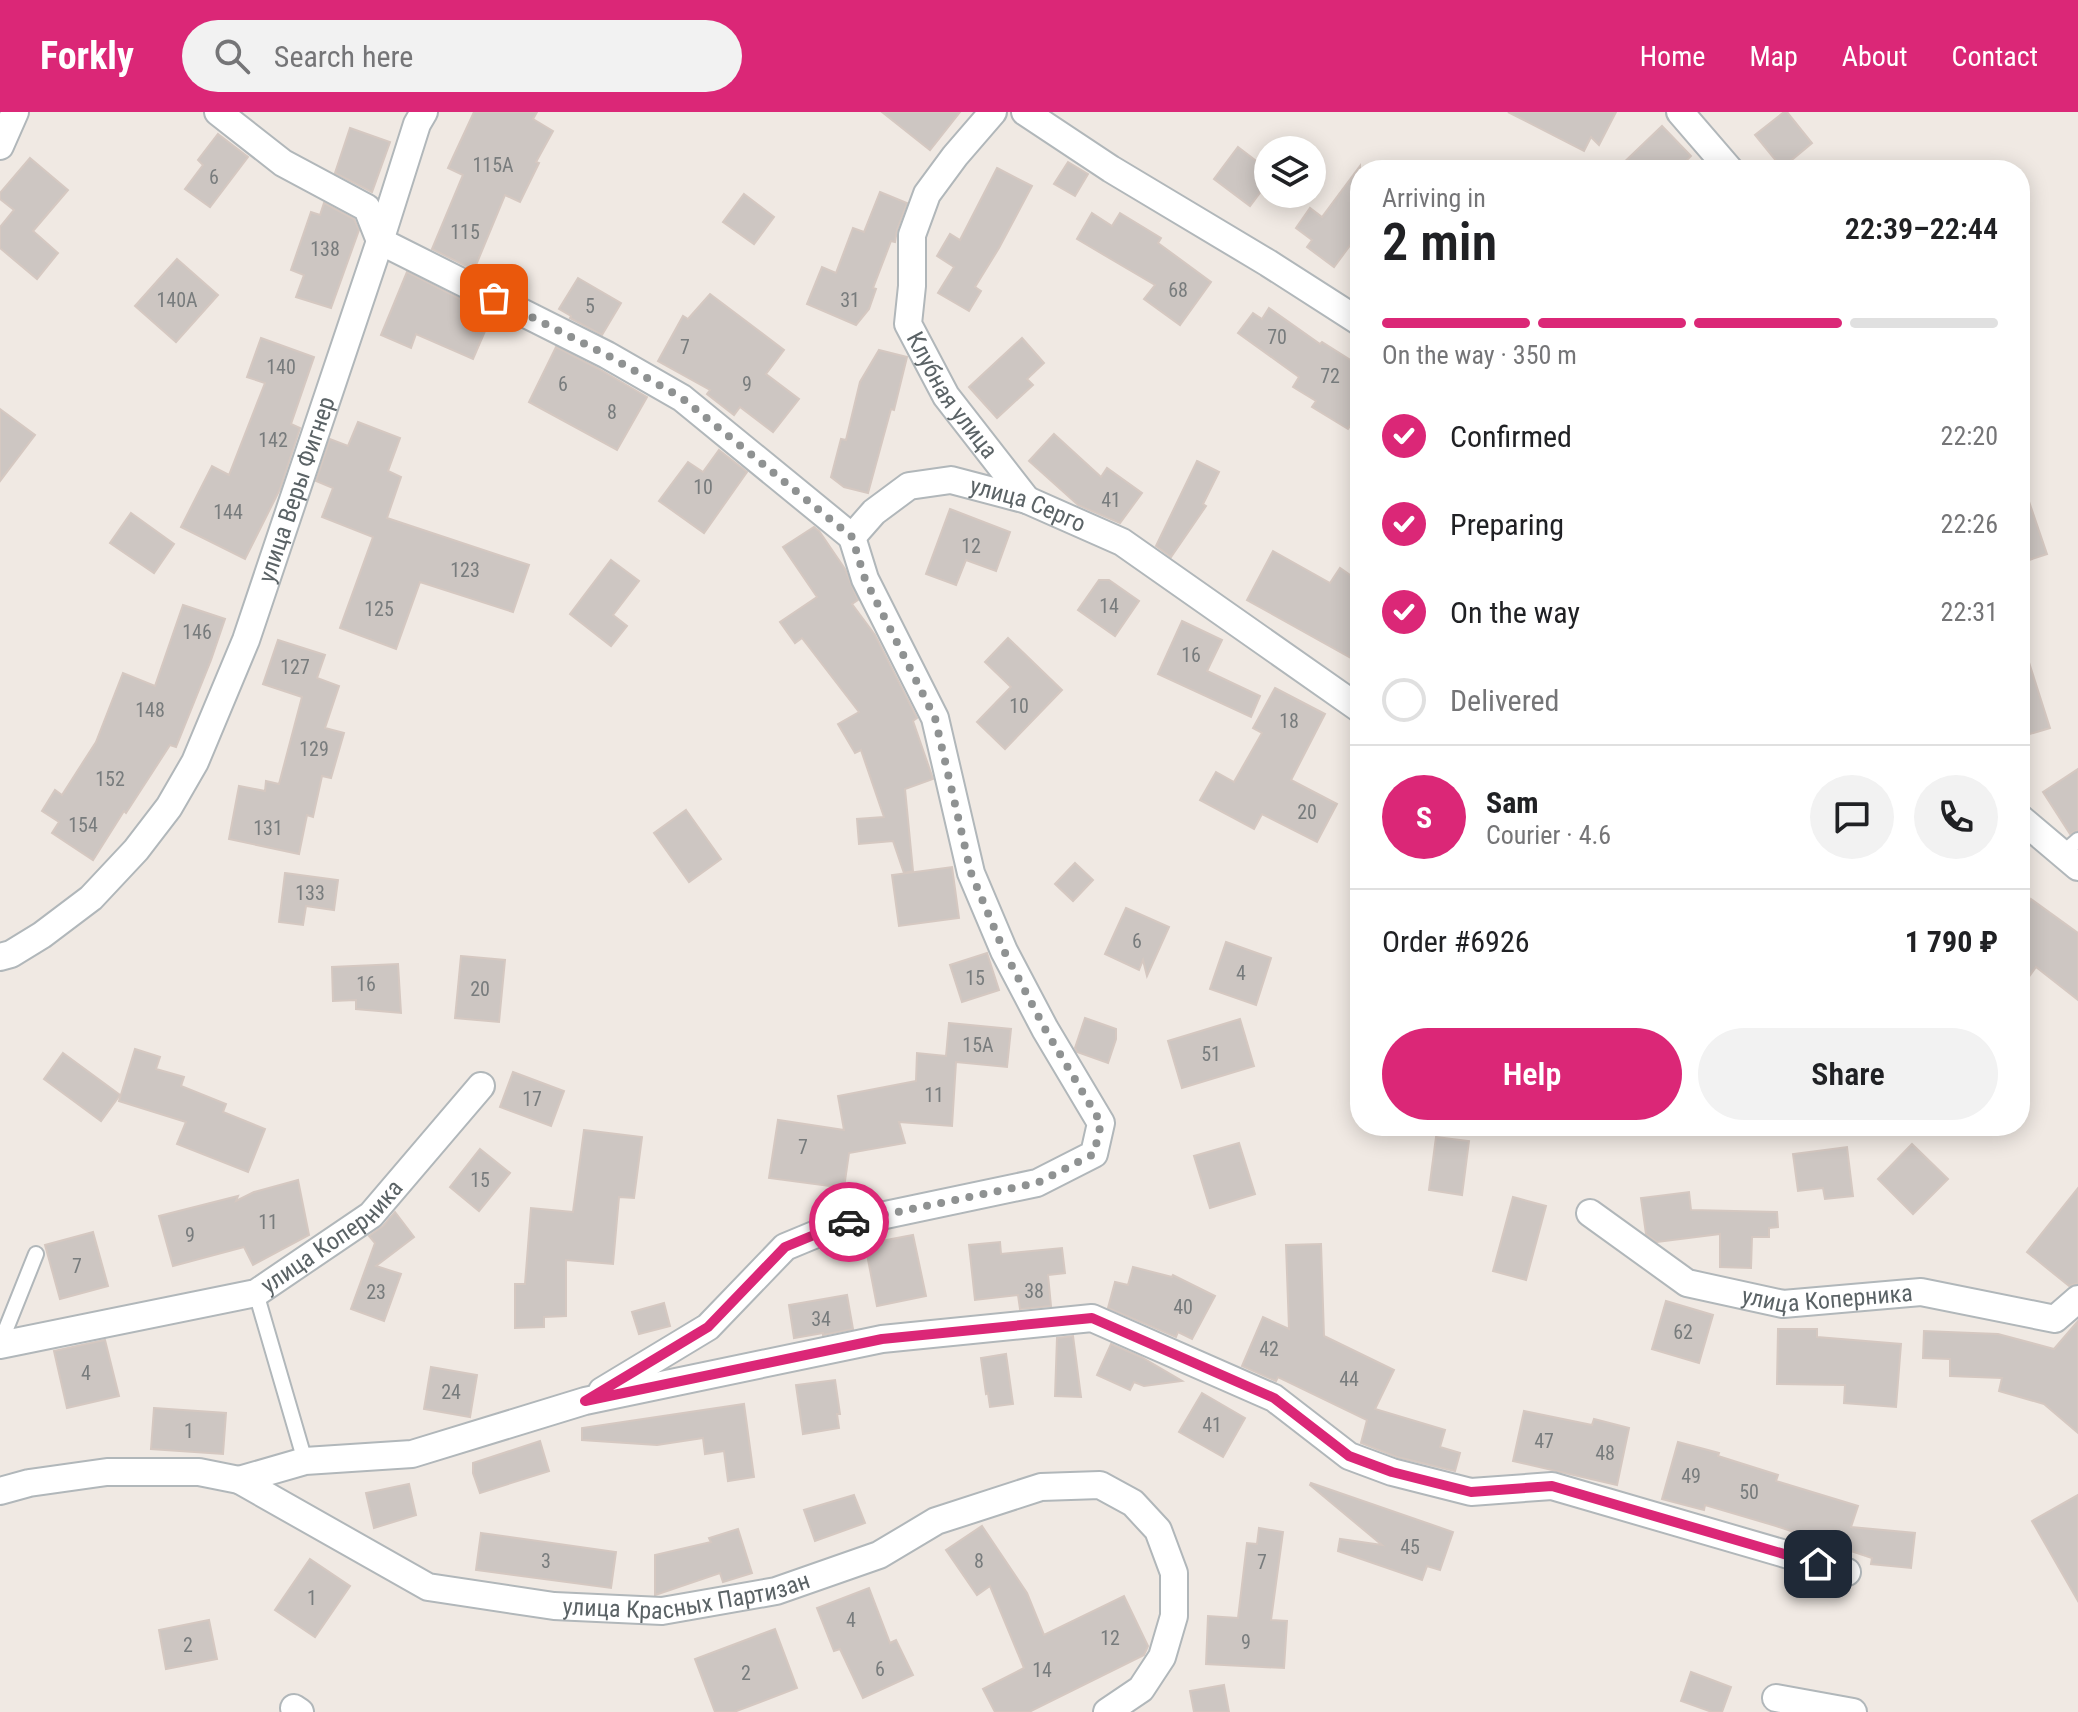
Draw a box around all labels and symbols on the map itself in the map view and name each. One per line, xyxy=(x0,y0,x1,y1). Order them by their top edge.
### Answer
house number: 115А xyxy=(472,153,514,177)
house number: 6 xyxy=(209,165,219,189)
house number: 115 xyxy=(450,220,480,244)
house number: 138 xyxy=(310,237,340,261)
pin xyxy=(460,264,528,332)
house number: 68 xyxy=(1168,278,1188,302)
house number: 140А xyxy=(156,288,198,312)
house number: 31 xyxy=(840,288,860,312)
house number: 5 xyxy=(585,294,595,318)
house number: 70 xyxy=(1267,325,1287,349)
street label: Клубная улица xyxy=(901,327,1003,464)
house number: 7 xyxy=(680,335,690,359)
house number: 140 xyxy=(266,355,296,379)
house number: 72 xyxy=(1320,364,1340,388)
house number: 6 xyxy=(558,372,568,396)
house number: 9 xyxy=(742,372,752,396)
street label: улица Веры Фигнер xyxy=(252,393,341,586)
house number: 8 xyxy=(607,400,617,424)
house number: 142 xyxy=(258,428,288,452)
street label: улица Серго xyxy=(967,472,1090,538)
house number: 10 xyxy=(693,475,713,499)
house number: 41 xyxy=(1101,488,1121,512)
house number: 144 xyxy=(213,500,243,524)
house number: 12 xyxy=(961,534,981,558)
house number: 123 xyxy=(450,558,480,582)
house number: 14 xyxy=(1099,594,1119,618)
house number: 125 xyxy=(364,597,394,621)
house number: 146 xyxy=(182,620,212,644)
house number: 16 xyxy=(1181,643,1201,667)
house number: 127 xyxy=(280,655,310,679)
house number: 10 xyxy=(1009,694,1029,718)
house number: 148 xyxy=(135,698,165,722)
house number: 18 xyxy=(1279,709,1299,733)
house number: 129 xyxy=(299,737,329,761)
house number: 152 xyxy=(95,767,125,791)
house number: 20 xyxy=(1297,800,1317,824)
house number: 154 xyxy=(68,813,98,837)
house number: 131 xyxy=(253,816,283,840)
house number: 133 xyxy=(295,881,325,905)
house number: 6 xyxy=(1132,929,1142,953)
house number: 4 xyxy=(1236,961,1246,985)
house number: 15 xyxy=(965,966,985,990)
house number: 16 xyxy=(356,972,376,996)
house number: 20 xyxy=(470,977,490,1001)
house number: 15А xyxy=(962,1033,994,1057)
house number: 51 xyxy=(1201,1042,1221,1066)
house number: 11 xyxy=(924,1083,944,1107)
house number: 17 xyxy=(522,1087,542,1111)
house number: 7 xyxy=(798,1135,808,1159)
house number: 15 xyxy=(470,1168,490,1192)
street label: улица Коперника xyxy=(256,1174,409,1300)
courier xyxy=(809,1182,889,1262)
house number: 11 xyxy=(258,1210,278,1234)
house number: 9 xyxy=(185,1223,195,1247)
house number: 7 xyxy=(72,1254,82,1278)
house number: 38 xyxy=(1024,1279,1044,1303)
street label: улица Коперника xyxy=(1739,1279,1914,1319)
house number: 23 xyxy=(366,1280,386,1304)
house number: 40 xyxy=(1173,1295,1193,1319)
house number: 34 xyxy=(811,1307,831,1331)
house number: 62 xyxy=(1673,1320,1693,1344)
house number: 42 xyxy=(1259,1337,1279,1361)
house number: 4 xyxy=(81,1361,91,1385)
house number: 44 xyxy=(1339,1367,1359,1391)
house number: 24 xyxy=(441,1380,461,1404)
house number: 41 xyxy=(1202,1413,1222,1437)
house number: 1 xyxy=(184,1419,194,1443)
house number: 47 xyxy=(1534,1429,1554,1453)
house number: 48 xyxy=(1595,1441,1615,1465)
house number: 49 xyxy=(1681,1464,1701,1488)
house number: 50 xyxy=(1739,1480,1759,1504)
pin xyxy=(1784,1530,1852,1598)
house number: 45 xyxy=(1400,1535,1420,1559)
house number: 3 xyxy=(541,1549,551,1573)
house number: 8 xyxy=(974,1549,984,1573)
house number: 7 xyxy=(1257,1550,1267,1574)
street label: улица Красных Партизан xyxy=(562,1566,814,1625)
house number: 1 xyxy=(307,1586,317,1610)
house number: 4 xyxy=(846,1608,856,1632)
house number: 12 xyxy=(1100,1626,1120,1650)
house number: 9 xyxy=(1241,1630,1251,1654)
house number: 2 xyxy=(183,1633,193,1657)
house number: 6 xyxy=(875,1657,885,1681)
house number: 14 xyxy=(1032,1658,1052,1682)
house number: 2 xyxy=(741,1661,751,1685)

